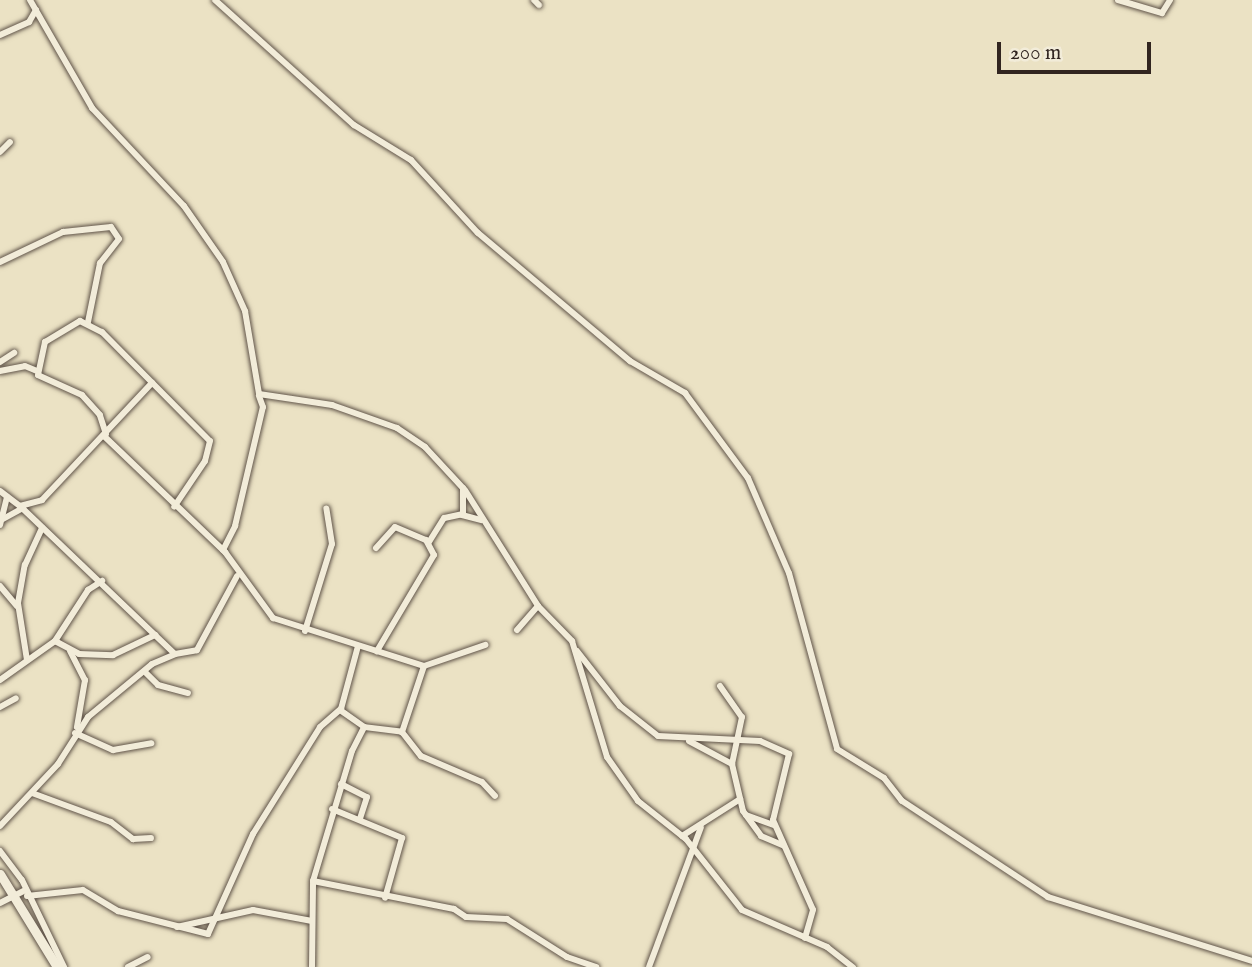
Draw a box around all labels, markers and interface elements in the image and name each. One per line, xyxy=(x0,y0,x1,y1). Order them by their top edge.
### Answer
scale bar xyxy=(1000,28,1154,72)
text: 200 m xyxy=(1010,40,1061,67)

